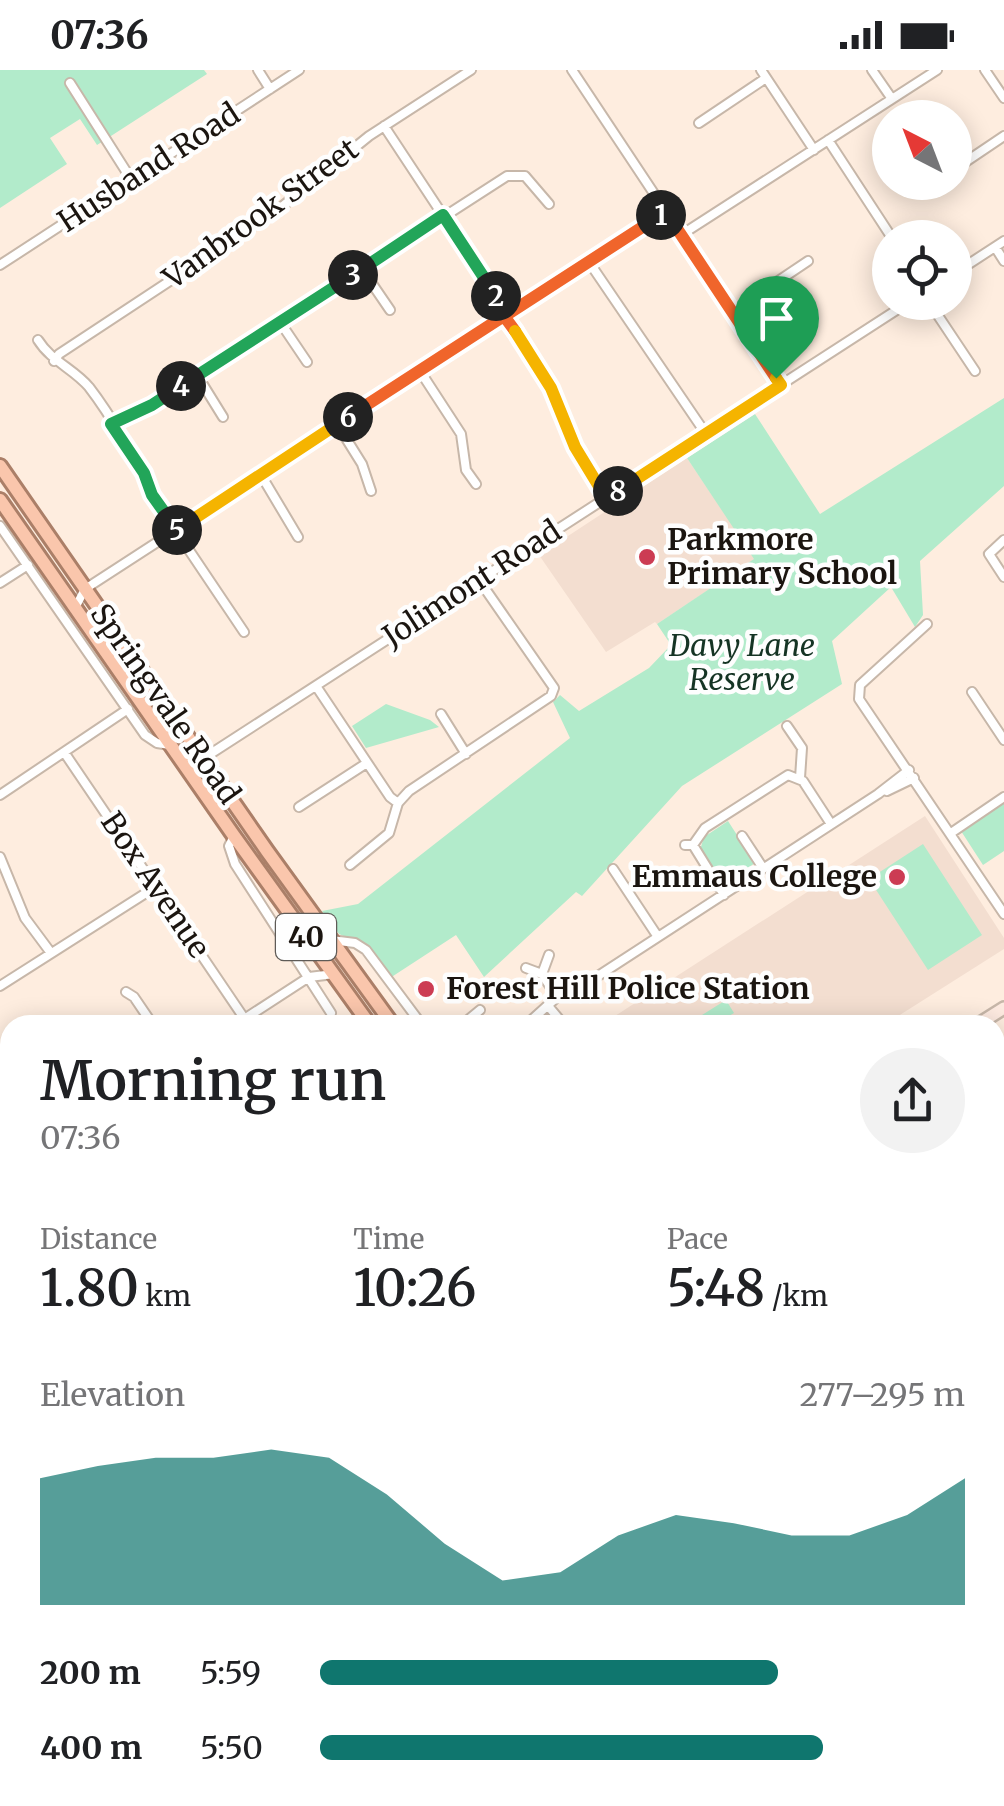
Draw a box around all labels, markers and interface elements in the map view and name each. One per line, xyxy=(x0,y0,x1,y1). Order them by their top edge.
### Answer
text: 07:36 xyxy=(50,12,149,59)
street label: Husband Road xyxy=(51,94,246,240)
north arrow xyxy=(872,100,972,200)
map controls xyxy=(872,100,972,320)
street label: Vanbrook Street xyxy=(155,129,366,297)
pin: 1 xyxy=(636,190,686,240)
text: 1 xyxy=(655,197,667,233)
button: locate xyxy=(872,220,972,320)
pin: 3 xyxy=(328,250,378,300)
text: 3 xyxy=(345,257,361,293)
pin: 2 xyxy=(471,271,521,321)
pin xyxy=(734,276,819,379)
text: 2 xyxy=(488,278,504,314)
icon: arrive xyxy=(749,291,804,346)
pin: 4 xyxy=(156,361,206,411)
text: 4 xyxy=(172,368,190,404)
pin: 6 xyxy=(323,392,373,442)
text: 6 xyxy=(339,399,357,435)
pin: 8 xyxy=(593,466,643,516)
text: 8 xyxy=(609,473,627,509)
pin: 5 xyxy=(152,505,202,555)
street label: Jolimont Road xyxy=(374,511,568,655)
text: 5 xyxy=(169,512,185,548)
place label: Parkmore Primary School xyxy=(667,520,897,592)
marker: Parkmore Primary School xyxy=(636,546,658,568)
street label: Springvale Road xyxy=(83,596,249,811)
park label: Davy Lane Reserve xyxy=(668,626,815,698)
street label: Box Avenue xyxy=(93,804,219,965)
place label: Emmaus College xyxy=(632,857,877,895)
marker: Emmaus College xyxy=(886,866,908,888)
road number: 40 xyxy=(276,914,336,960)
place label: Forest Hill Police Station xyxy=(446,969,810,1007)
marker: Forest Hill Police Station xyxy=(415,978,437,1000)
text: Morning run xyxy=(40,1046,386,1115)
button: share xyxy=(860,1048,965,1153)
text: 07:36 xyxy=(40,1118,121,1158)
text: Distance xyxy=(40,1221,157,1257)
text: Time xyxy=(353,1221,424,1257)
text: Pace xyxy=(667,1221,728,1257)
text: 1.80 xyxy=(40,1257,139,1320)
text: 10:26 xyxy=(353,1257,477,1320)
text: 5:48 xyxy=(667,1257,765,1320)
text: km xyxy=(139,1278,191,1314)
text: /km xyxy=(765,1278,828,1314)
text: Elevation xyxy=(40,1375,185,1415)
text: 277–295 m xyxy=(800,1375,965,1415)
text: 200 m xyxy=(40,1653,141,1693)
text: 5:59 xyxy=(200,1653,261,1693)
text: 400 m xyxy=(40,1728,142,1768)
text: 5:50 xyxy=(200,1728,263,1768)

